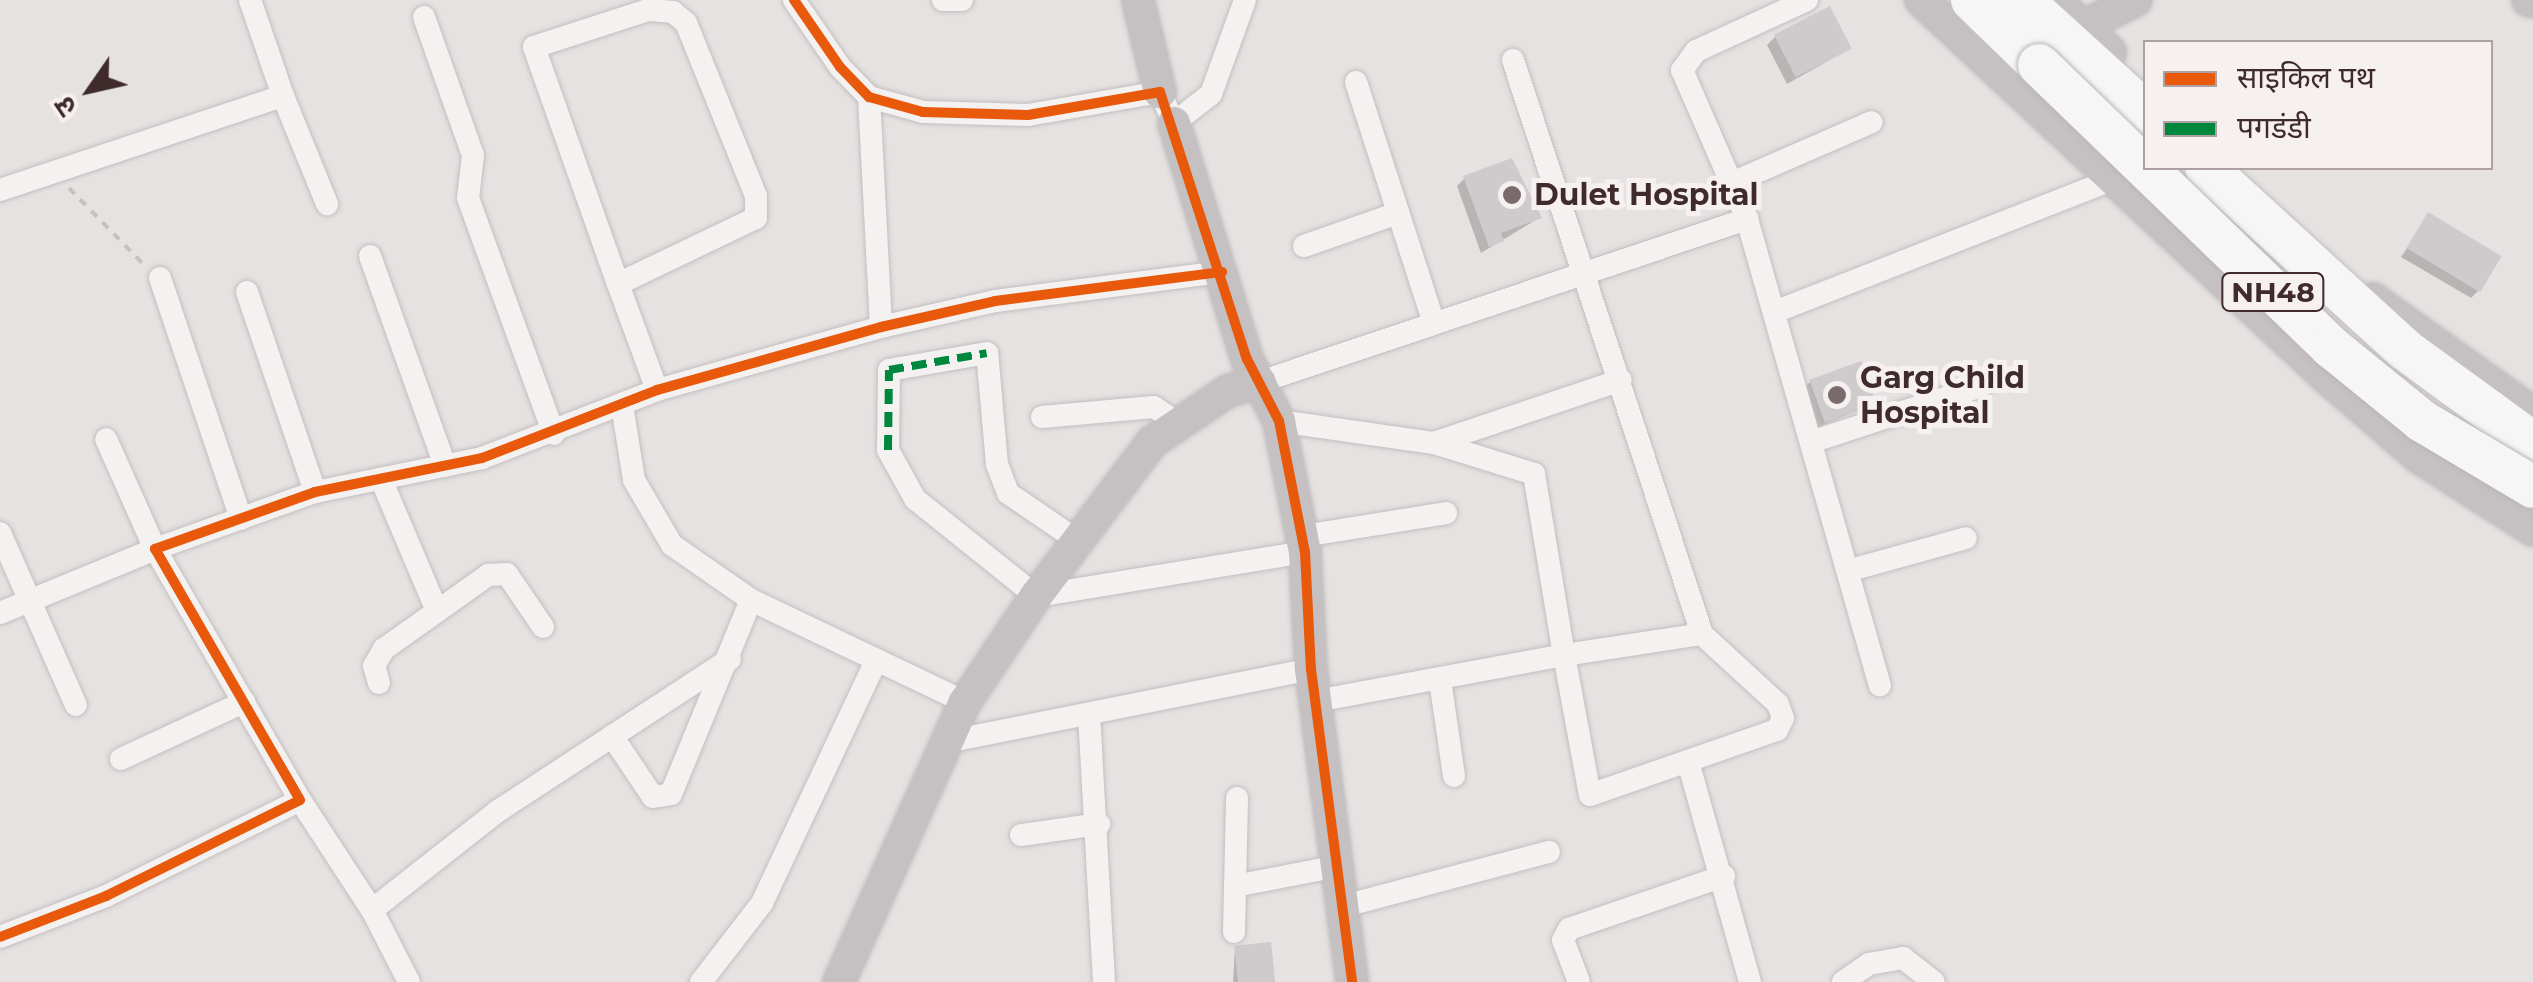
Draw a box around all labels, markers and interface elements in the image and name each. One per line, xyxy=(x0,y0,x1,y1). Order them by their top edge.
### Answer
north arrow xyxy=(40,40,140,140)
legend xyxy=(2143,40,2493,170)
text: साइकिल पथ xyxy=(2237,59,2375,96)
text: उ xyxy=(46,90,84,123)
text: पगडंडी xyxy=(2237,109,2311,146)
place label: Dulet Hospital xyxy=(1534,177,1758,213)
marker: Dulet Hospital xyxy=(1499,182,1525,208)
road number: NH48 xyxy=(2220,269,2326,315)
place label: Garg Child Hospital xyxy=(1860,360,2025,430)
marker: Garg Child Hospital xyxy=(1824,382,1850,408)

